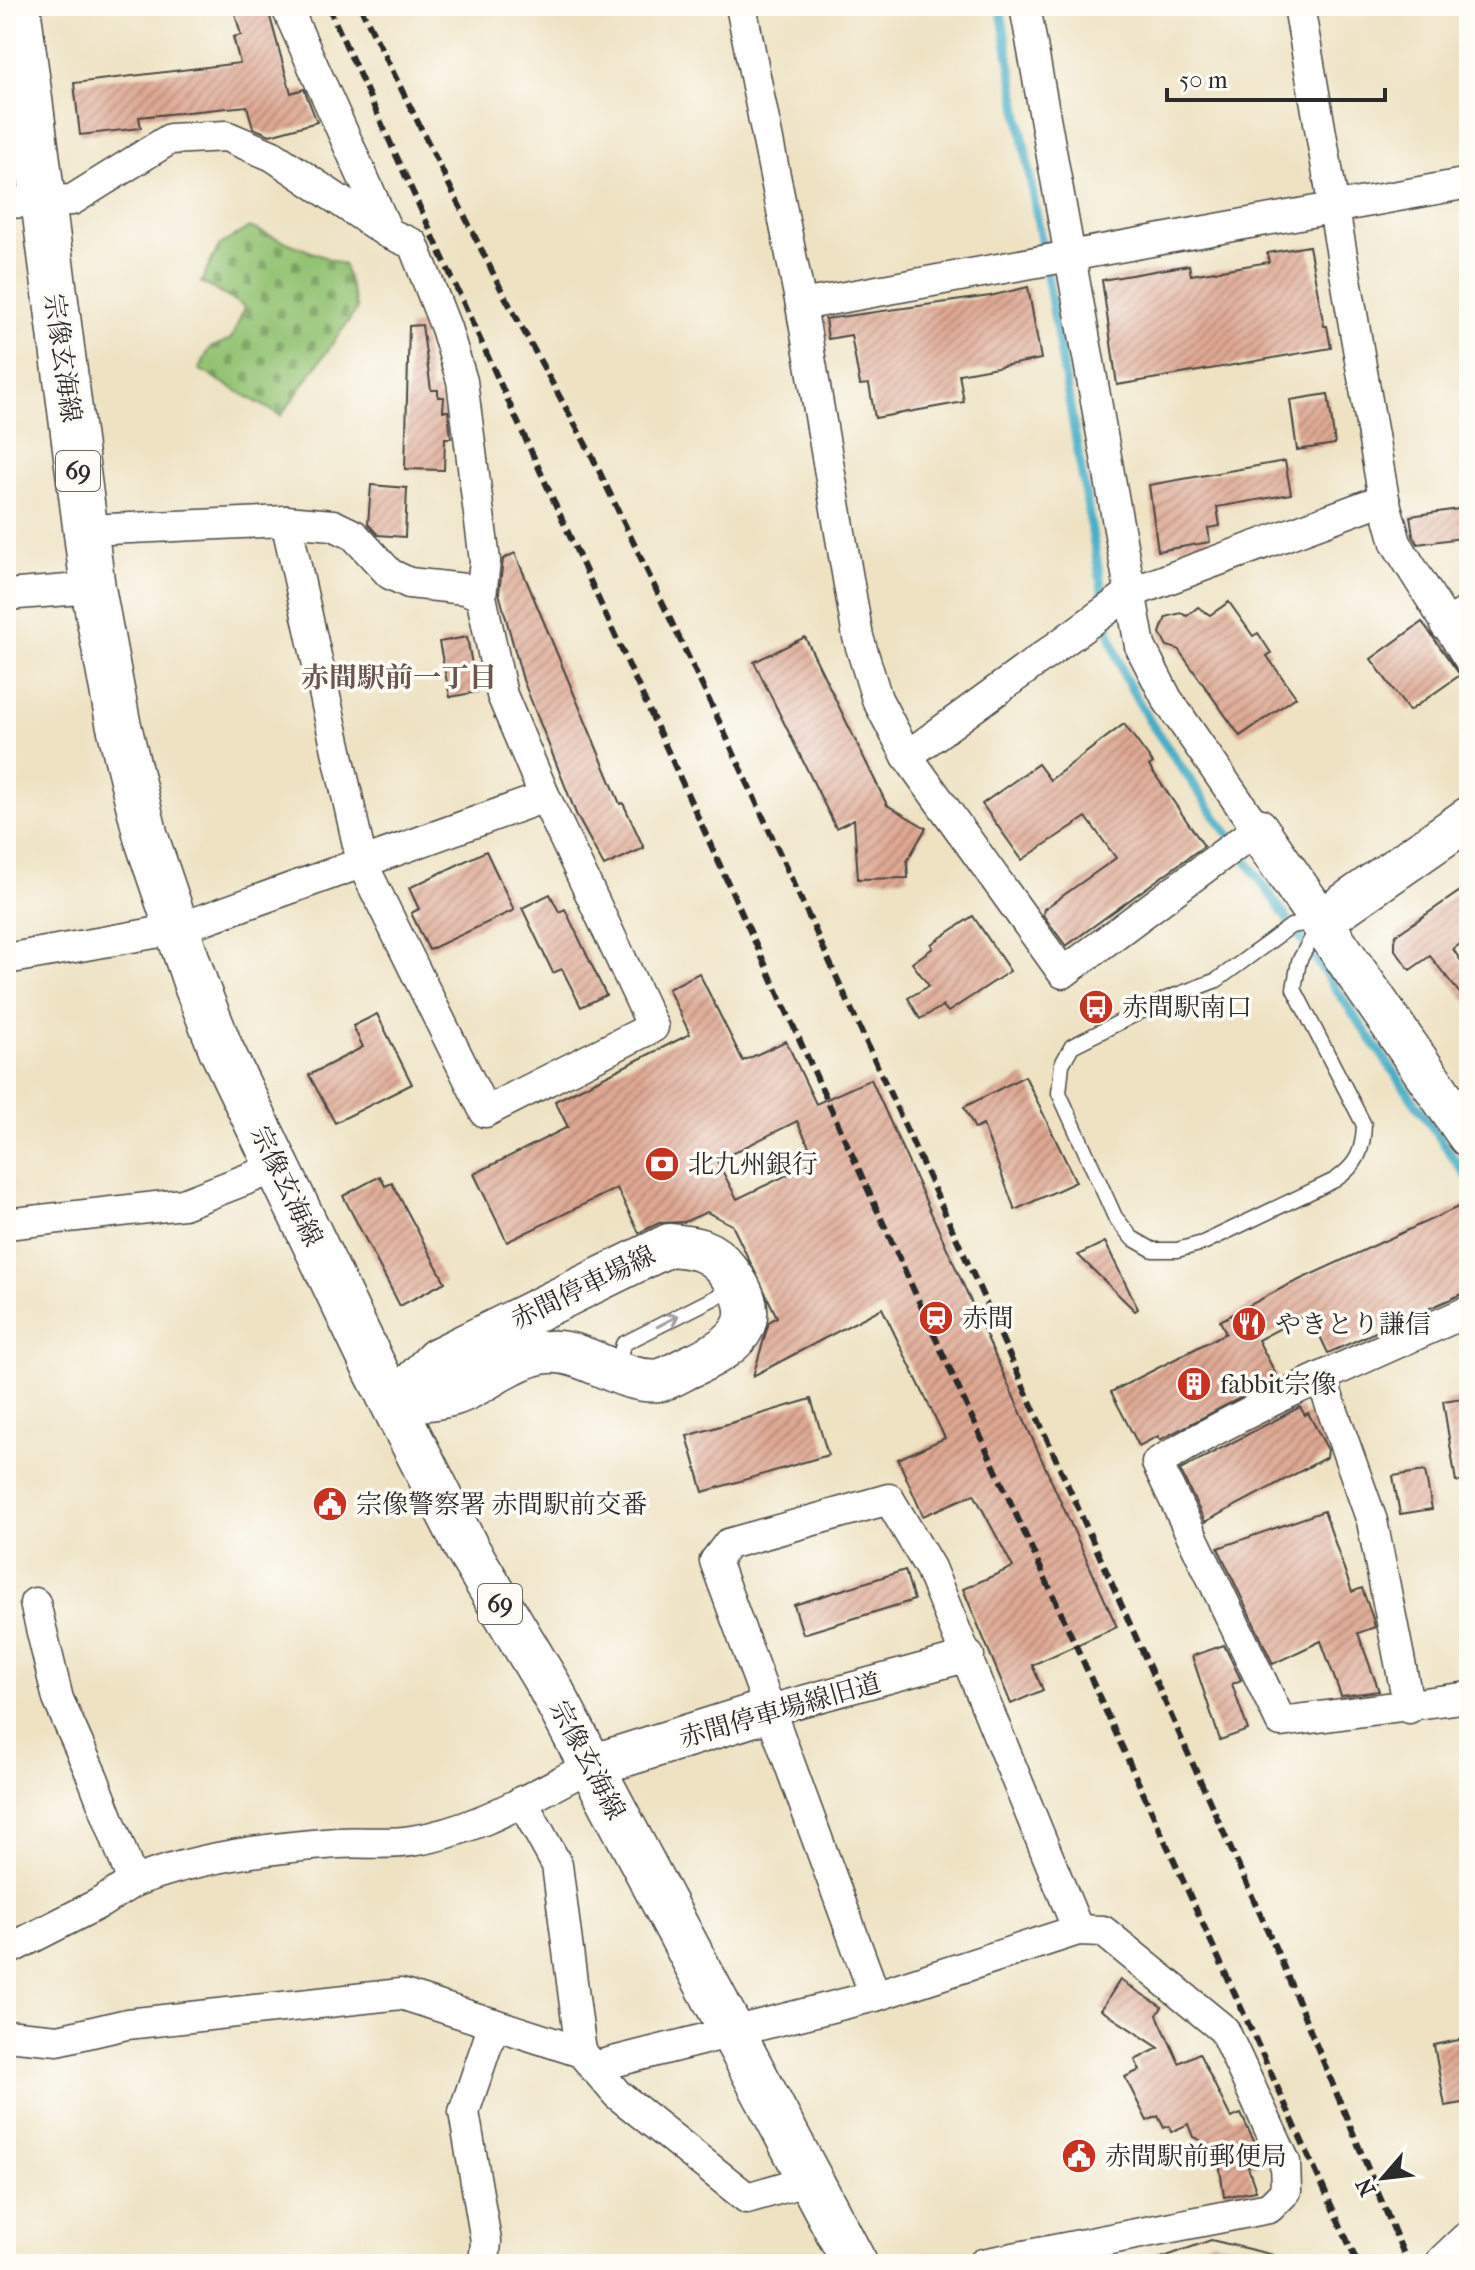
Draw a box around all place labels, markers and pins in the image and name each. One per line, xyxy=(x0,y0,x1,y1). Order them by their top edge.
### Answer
bus stop icon: 赤間駅南口 xyxy=(1077,988,1115,1026)
place label: 赤間駅南口 xyxy=(1122,992,1252,1023)
bank icon: 北九州銀行 xyxy=(643,1145,681,1183)
place label: 北九州銀行 xyxy=(688,1149,818,1180)
station icon: 赤間 xyxy=(917,1299,955,1337)
place label: 赤間 xyxy=(962,1303,1014,1334)
restaurant icon: やきとり謙信 xyxy=(1230,1305,1268,1343)
place label: やきとり謙信 xyxy=(1275,1309,1431,1340)
building icon: fabbit宗像 xyxy=(1175,1365,1213,1403)
place label: fabbit宗像 xyxy=(1220,1369,1336,1400)
public building icon: 宗像警察署 赤間駅前交番 xyxy=(311,1485,349,1523)
place label: 宗像警察署 赤間駅前交番 xyxy=(356,1489,648,1520)
public building icon: 赤間駅前郵便局 xyxy=(1060,2137,1098,2175)
place label: 赤間駅前郵便局 xyxy=(1105,2141,1287,2172)

